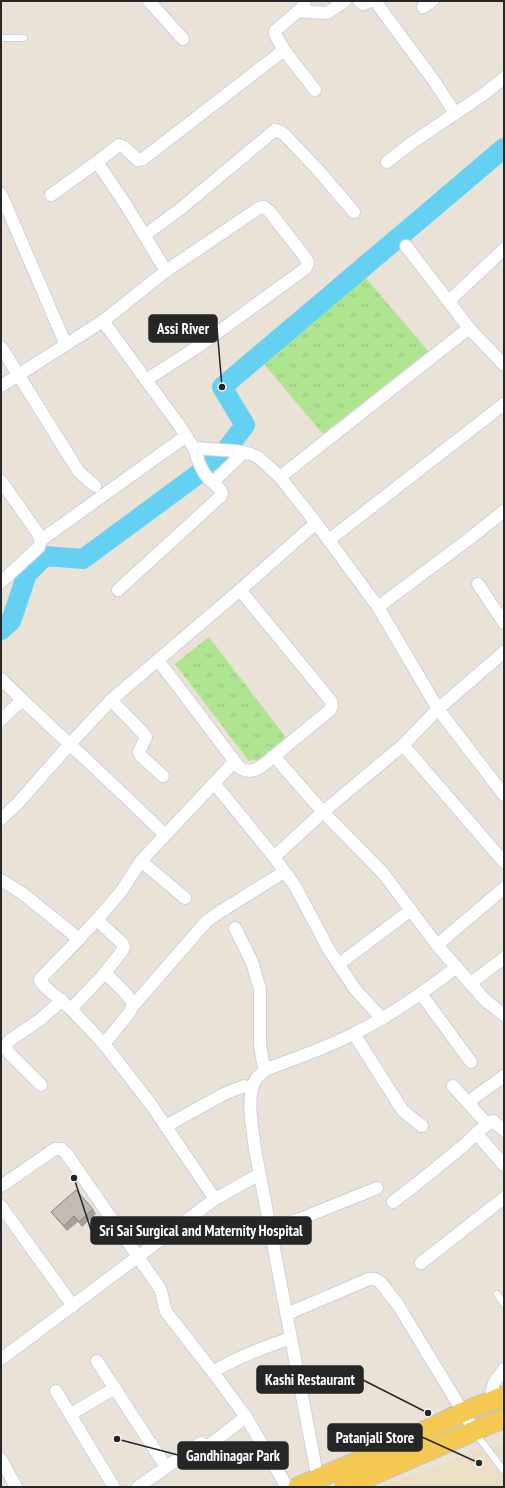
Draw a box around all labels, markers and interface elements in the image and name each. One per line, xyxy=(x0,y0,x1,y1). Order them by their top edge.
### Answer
callout: Assi River xyxy=(149,315,217,342)
text: Assi River xyxy=(156,319,210,338)
callout: Sri Sai Surgical and Maternity Hospital xyxy=(91,1217,311,1244)
text: Sri Sai Surgical and Maternity Hospital xyxy=(99,1221,303,1240)
callout: Kashi Restaurant xyxy=(257,1366,363,1393)
text: Kashi Restaurant xyxy=(265,1370,356,1389)
callout: Patanjali Store xyxy=(328,1424,422,1451)
text: Patanjali Store xyxy=(336,1428,414,1447)
callout: Gandhinagar Park xyxy=(178,1442,288,1469)
text: Gandhinagar Park xyxy=(186,1446,281,1465)

